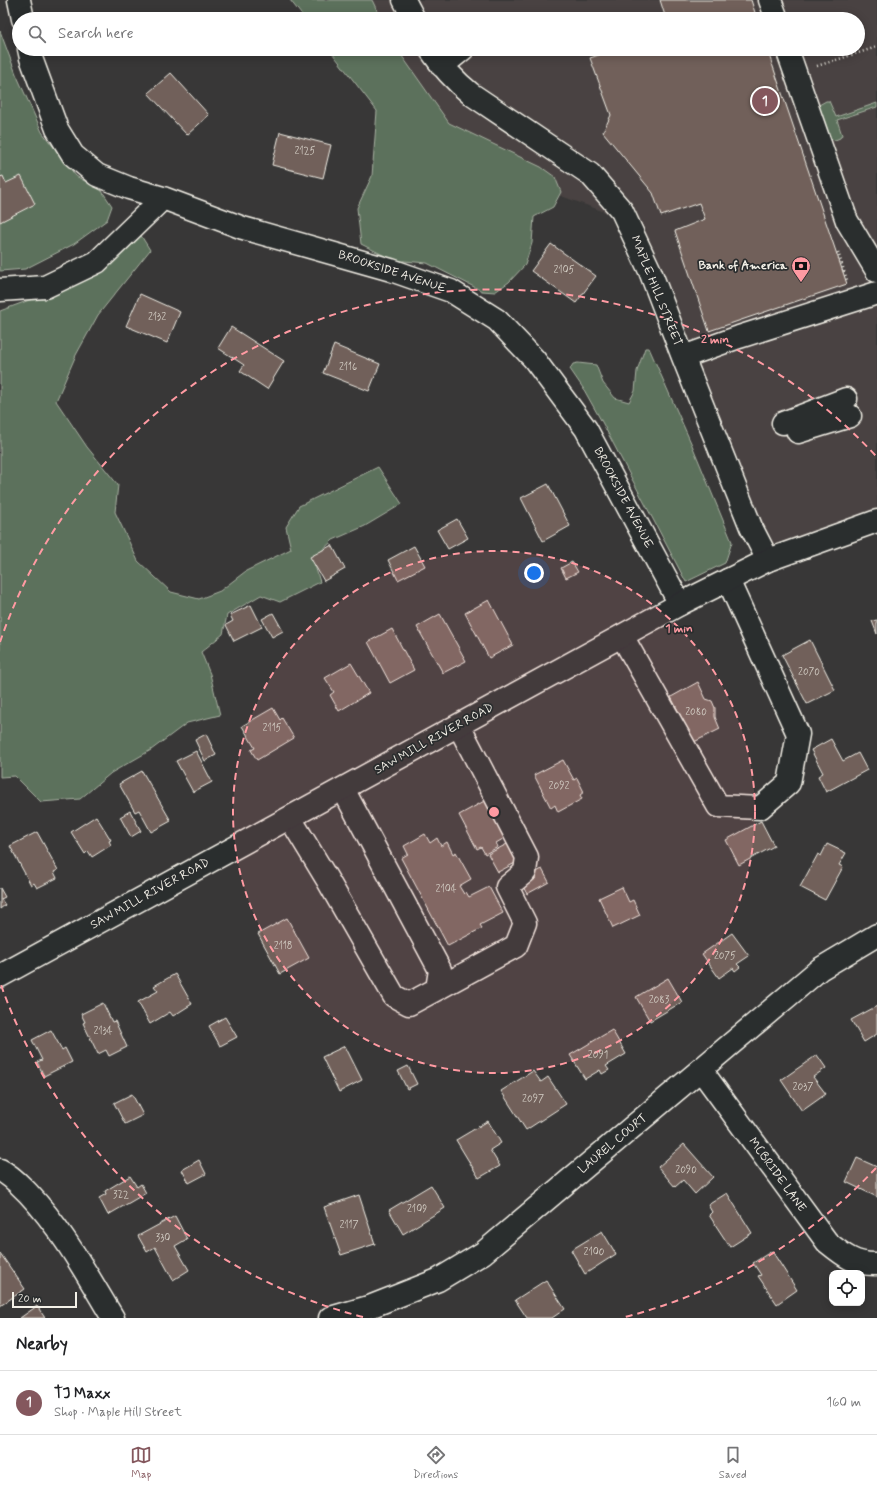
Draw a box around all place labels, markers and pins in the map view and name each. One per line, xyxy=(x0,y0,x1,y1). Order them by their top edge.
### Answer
pin: 1 xyxy=(752,86,778,116)
bank icon: Bank of America xyxy=(790,255,812,283)
place label: Bank of America xyxy=(698,258,788,274)
centre of rings xyxy=(487,805,501,819)

